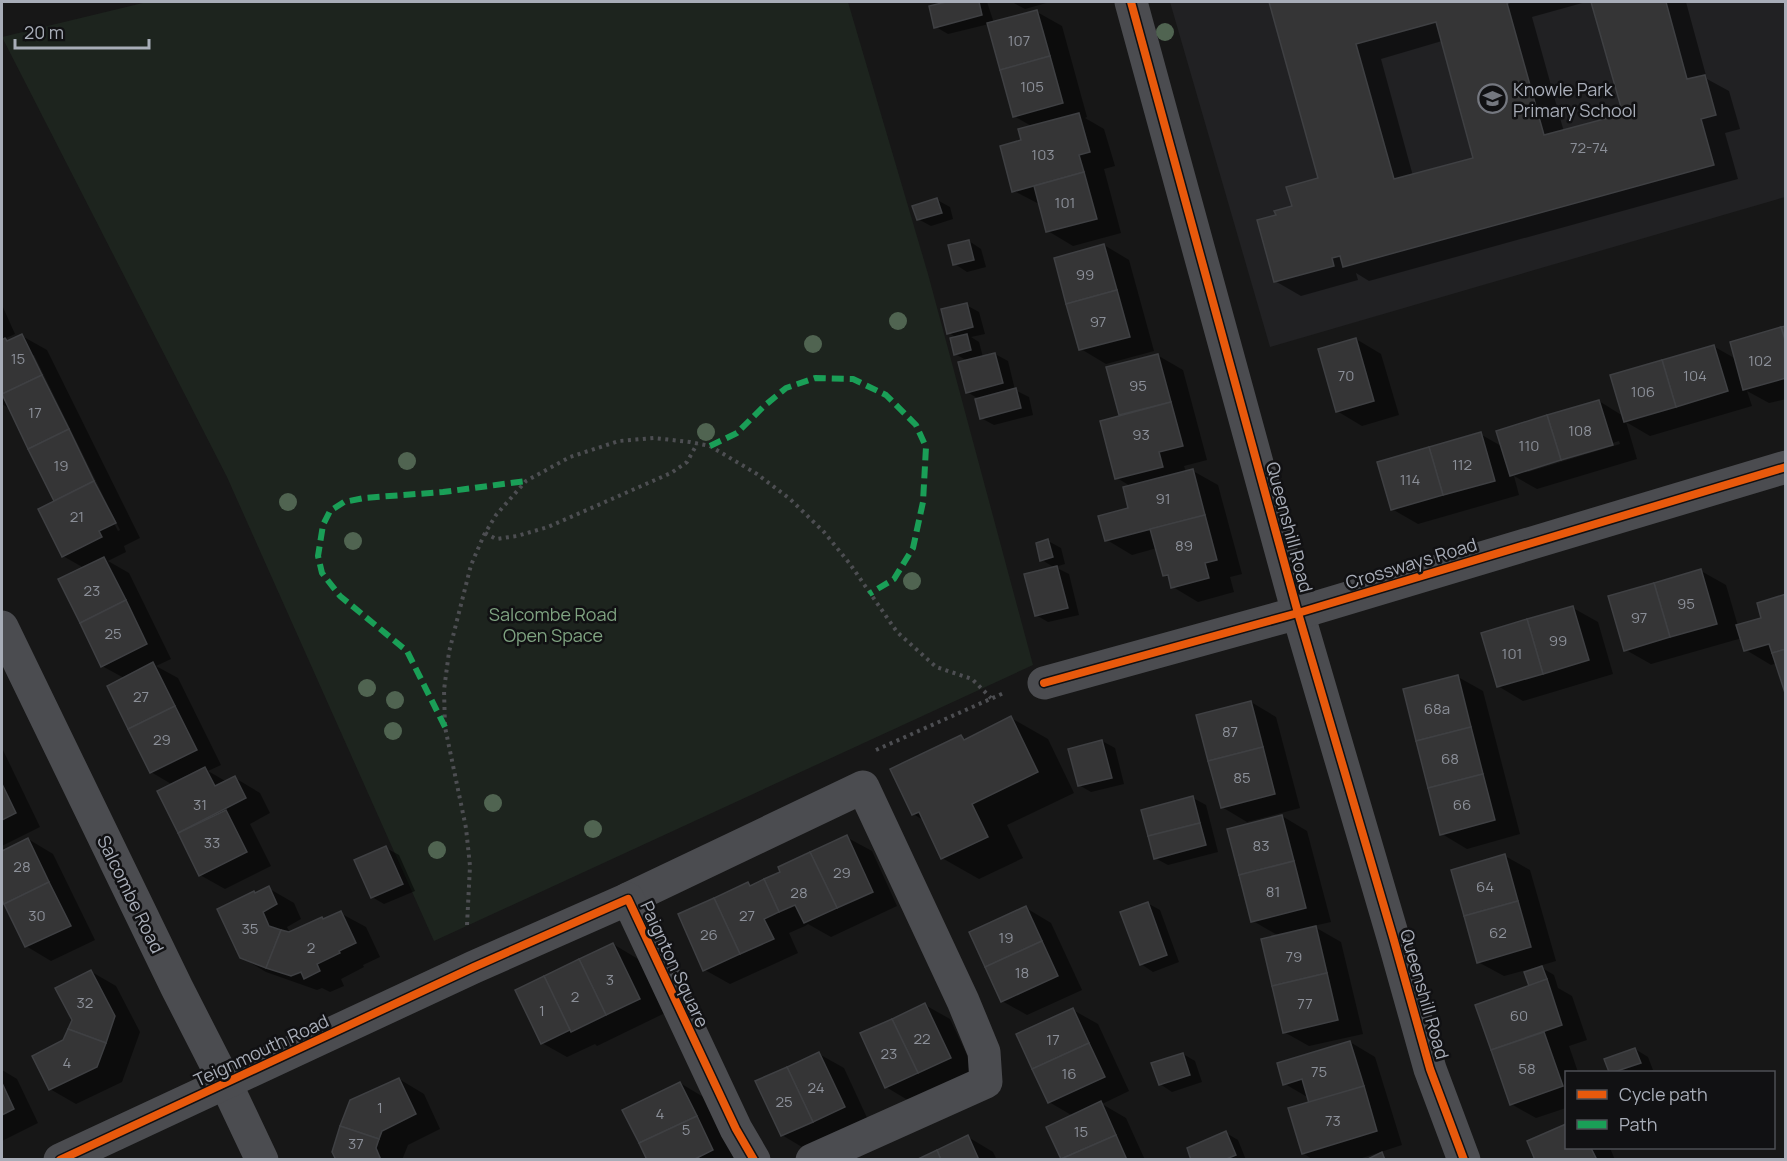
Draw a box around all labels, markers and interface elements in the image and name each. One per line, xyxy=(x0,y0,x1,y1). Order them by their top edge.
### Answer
scale bar xyxy=(15,12,148,50)
text: 20 m xyxy=(24,20,64,44)
house number: 107 xyxy=(1008,30,1030,51)
house number: 105 xyxy=(1020,76,1044,97)
place label: Knowle Park Primary School xyxy=(1513,77,1637,122)
school or university icon: Knowle Park Primary School xyxy=(1476,83,1508,115)
house number: 72-74 xyxy=(1570,137,1608,158)
house number: 103 xyxy=(1031,144,1055,165)
house number: 101 xyxy=(1055,192,1075,213)
house number: 99 xyxy=(1076,264,1094,285)
house number: 97 xyxy=(1090,311,1106,332)
house number: 15 xyxy=(11,348,25,369)
house number: 102 xyxy=(1748,350,1772,371)
house number: 70 xyxy=(1338,365,1354,386)
house number: 104 xyxy=(1683,365,1707,386)
house number: 95 xyxy=(1129,375,1147,396)
house number: 106 xyxy=(1631,381,1655,402)
house number: 17 xyxy=(28,402,42,423)
house number: 108 xyxy=(1568,420,1592,441)
house number: 93 xyxy=(1132,424,1150,445)
house number: 110 xyxy=(1519,435,1539,456)
house number: 112 xyxy=(1452,454,1472,475)
house number: 19 xyxy=(53,455,69,476)
street label: Queenshill Road xyxy=(1261,459,1319,595)
house number: 114 xyxy=(1400,469,1420,490)
house number: 91 xyxy=(1155,488,1171,509)
house number: 21 xyxy=(70,506,84,527)
street label: Crossways Road xyxy=(1342,532,1480,594)
house number: 89 xyxy=(1175,535,1193,556)
house number: 23 xyxy=(84,580,100,601)
house number: 95 xyxy=(1677,593,1695,614)
park label: Salcombe Road Open Space xyxy=(489,602,617,647)
house number: 97 xyxy=(1631,607,1647,628)
house number: 25 xyxy=(104,623,122,644)
house number: 99 xyxy=(1549,630,1567,651)
house number: 101 xyxy=(1502,643,1522,664)
house number: 27 xyxy=(133,686,149,707)
house number: 68a xyxy=(1424,698,1450,719)
house number: 87 xyxy=(1222,721,1238,742)
house number: 29 xyxy=(153,729,171,750)
house number: 68 xyxy=(1441,748,1459,769)
house number: 85 xyxy=(1233,767,1251,788)
house number: 31 xyxy=(193,794,207,815)
house number: 66 xyxy=(1453,794,1471,815)
street label: Salcombe Road xyxy=(92,831,170,957)
house number: 33 xyxy=(204,832,220,853)
house number: 83 xyxy=(1252,835,1270,856)
house number: 28 xyxy=(13,856,31,877)
house number: 29 xyxy=(833,862,851,883)
house number: 64 xyxy=(1476,876,1494,897)
house number: 81 xyxy=(1266,881,1280,902)
house number: 28 xyxy=(790,882,808,903)
street label: Paignton Square xyxy=(635,897,715,1031)
house number: 30 xyxy=(28,905,46,926)
house number: 27 xyxy=(739,905,755,926)
house number: 35 xyxy=(242,918,258,939)
house number: 62 xyxy=(1489,922,1507,943)
house number: 26 xyxy=(700,924,718,945)
street label: Queenshill Road xyxy=(1395,926,1455,1062)
house number: 19 xyxy=(998,927,1014,948)
house number: 2 xyxy=(307,937,315,958)
house number: 79 xyxy=(1286,946,1302,967)
house number: 18 xyxy=(1015,962,1029,983)
house number: 3 xyxy=(606,969,614,990)
house number: 2 xyxy=(571,986,579,1007)
house number: 32 xyxy=(77,992,93,1013)
house number: 77 xyxy=(1297,993,1313,1014)
house number: 1 xyxy=(539,1000,545,1021)
house number: 60 xyxy=(1510,1005,1528,1026)
street label: Teignmouth Road xyxy=(190,1008,332,1092)
house number: 22 xyxy=(913,1028,931,1049)
house number: 17 xyxy=(1046,1029,1060,1050)
house number: 23 xyxy=(881,1043,897,1064)
house number: 4 xyxy=(63,1052,72,1073)
house number: 58 xyxy=(1518,1058,1536,1079)
house number: 75 xyxy=(1311,1061,1327,1082)
house number: 16 xyxy=(1061,1063,1077,1084)
legend xyxy=(1565,1071,1775,1149)
house number: 24 xyxy=(807,1077,825,1098)
text: Cycle path xyxy=(1619,1082,1708,1106)
house number: 25 xyxy=(775,1091,793,1112)
house number: 1 xyxy=(377,1097,383,1118)
house number: 4 xyxy=(656,1103,665,1124)
house number: 73 xyxy=(1325,1110,1341,1131)
text: Path xyxy=(1619,1112,1657,1136)
house number: 5 xyxy=(682,1119,690,1140)
house number: 15 xyxy=(1074,1121,1088,1142)
house number: 37 xyxy=(348,1133,364,1154)

